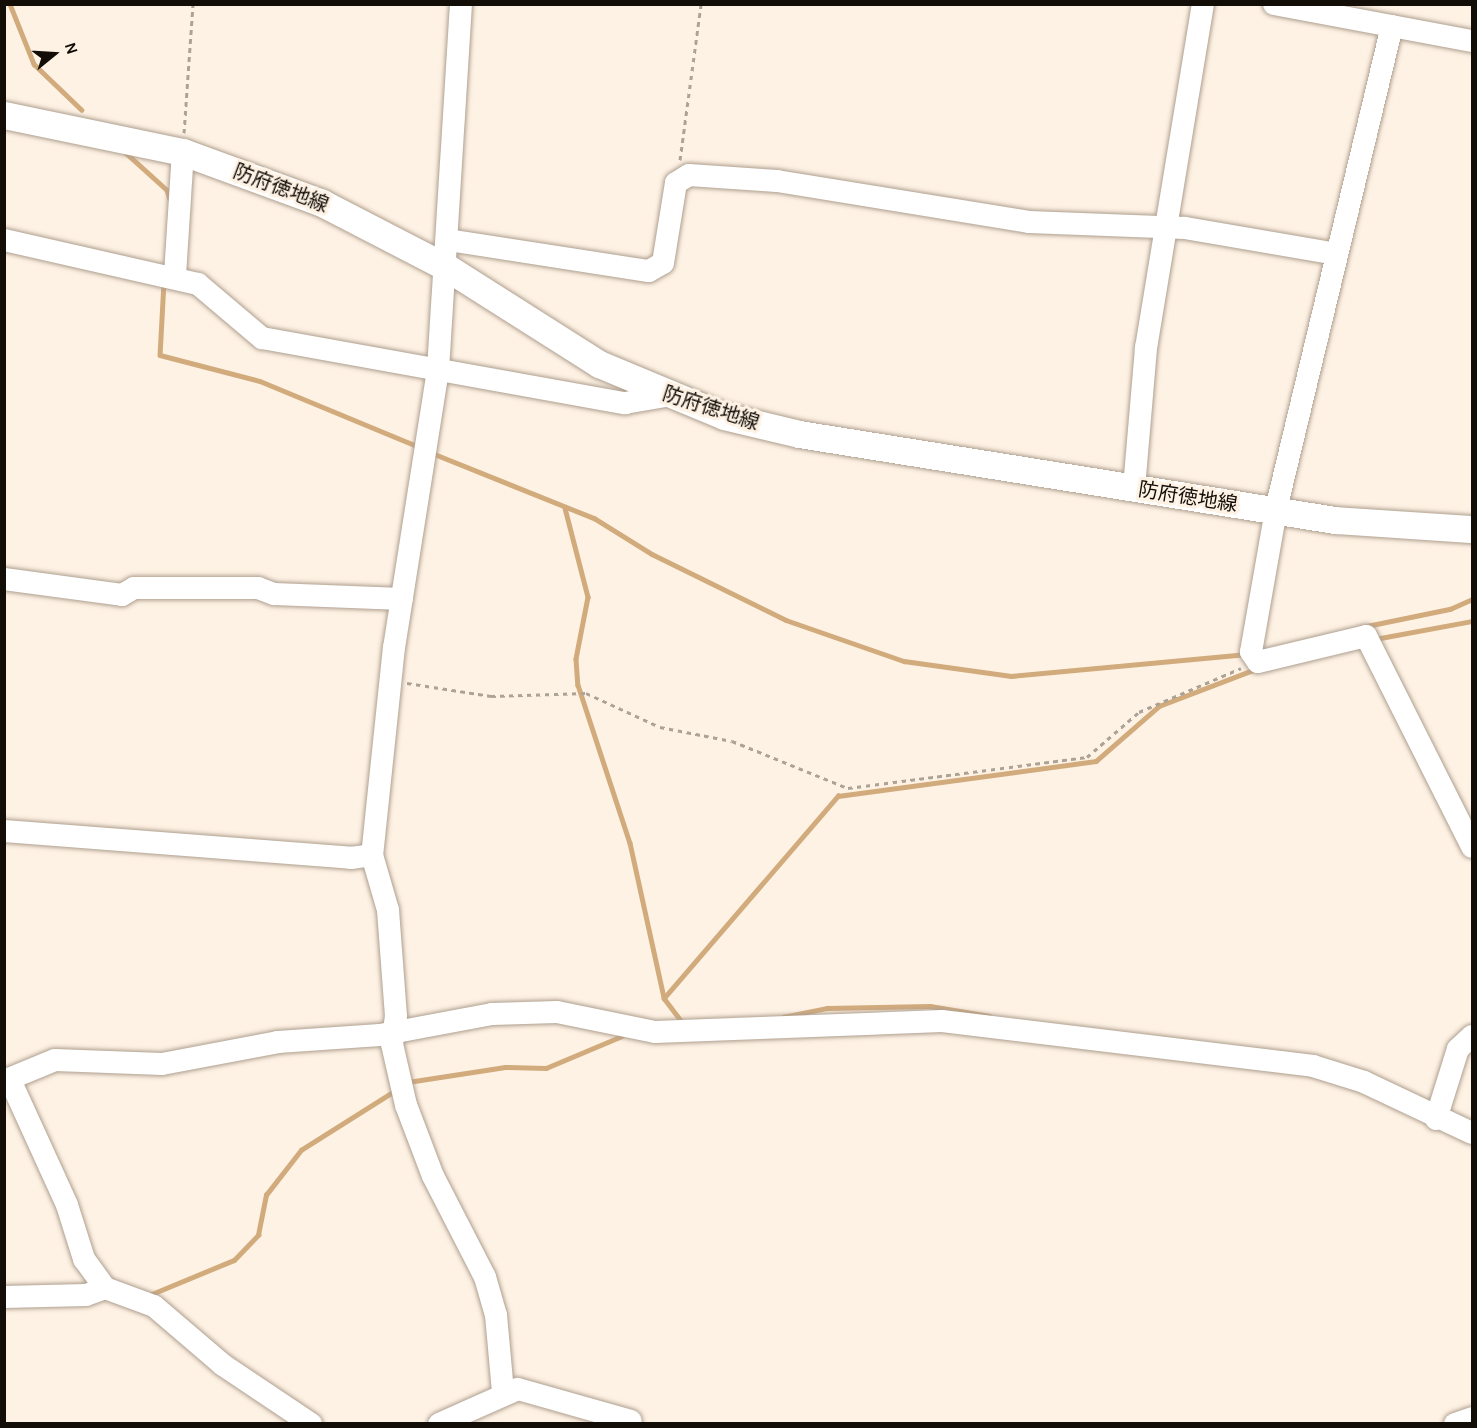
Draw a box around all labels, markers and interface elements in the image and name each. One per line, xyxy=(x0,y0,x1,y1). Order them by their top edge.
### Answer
north arrow xyxy=(24,24,84,84)
text: N xyxy=(61,40,82,57)
street label: 防府徳地線 xyxy=(230,159,332,217)
street label: 防府徳地線 xyxy=(660,381,762,435)
street label: 防府徳地線 xyxy=(1137,477,1239,517)

